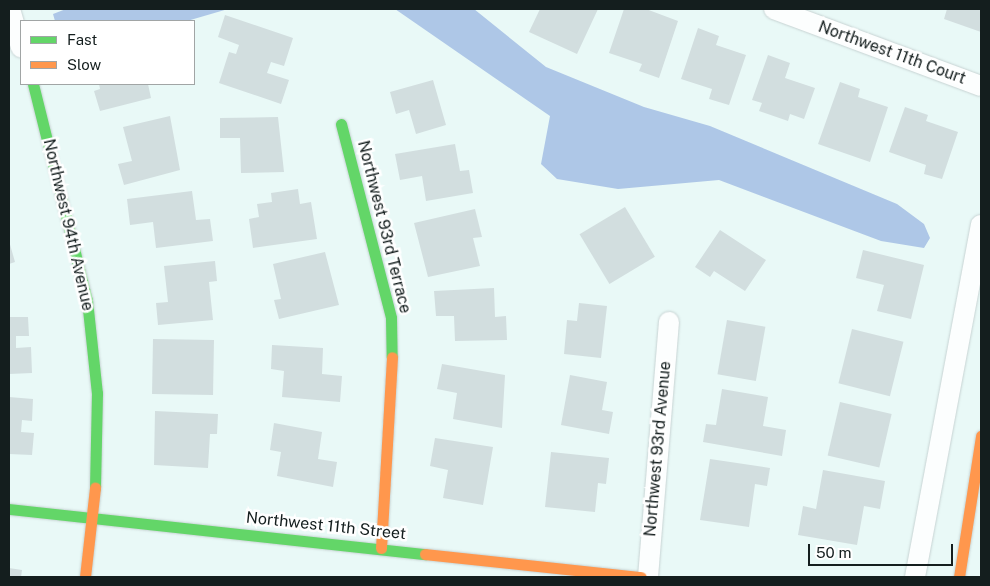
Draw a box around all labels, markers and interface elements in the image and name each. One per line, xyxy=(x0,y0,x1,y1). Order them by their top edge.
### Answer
street label: Northwest 11th Court xyxy=(816,17,968,89)
legend xyxy=(20,20,195,85)
text: Fast xyxy=(67,31,97,48)
text: Slow xyxy=(67,56,101,73)
street label: Northwest 94th Avenue xyxy=(39,137,97,313)
street label: Northwest 93rd Terrace xyxy=(353,139,415,315)
street label: Northwest 93rd Avenue xyxy=(641,360,675,538)
street label: Northwest 11th Street xyxy=(245,508,407,544)
scale bar xyxy=(810,534,955,566)
text: 50 m xyxy=(816,544,851,561)

